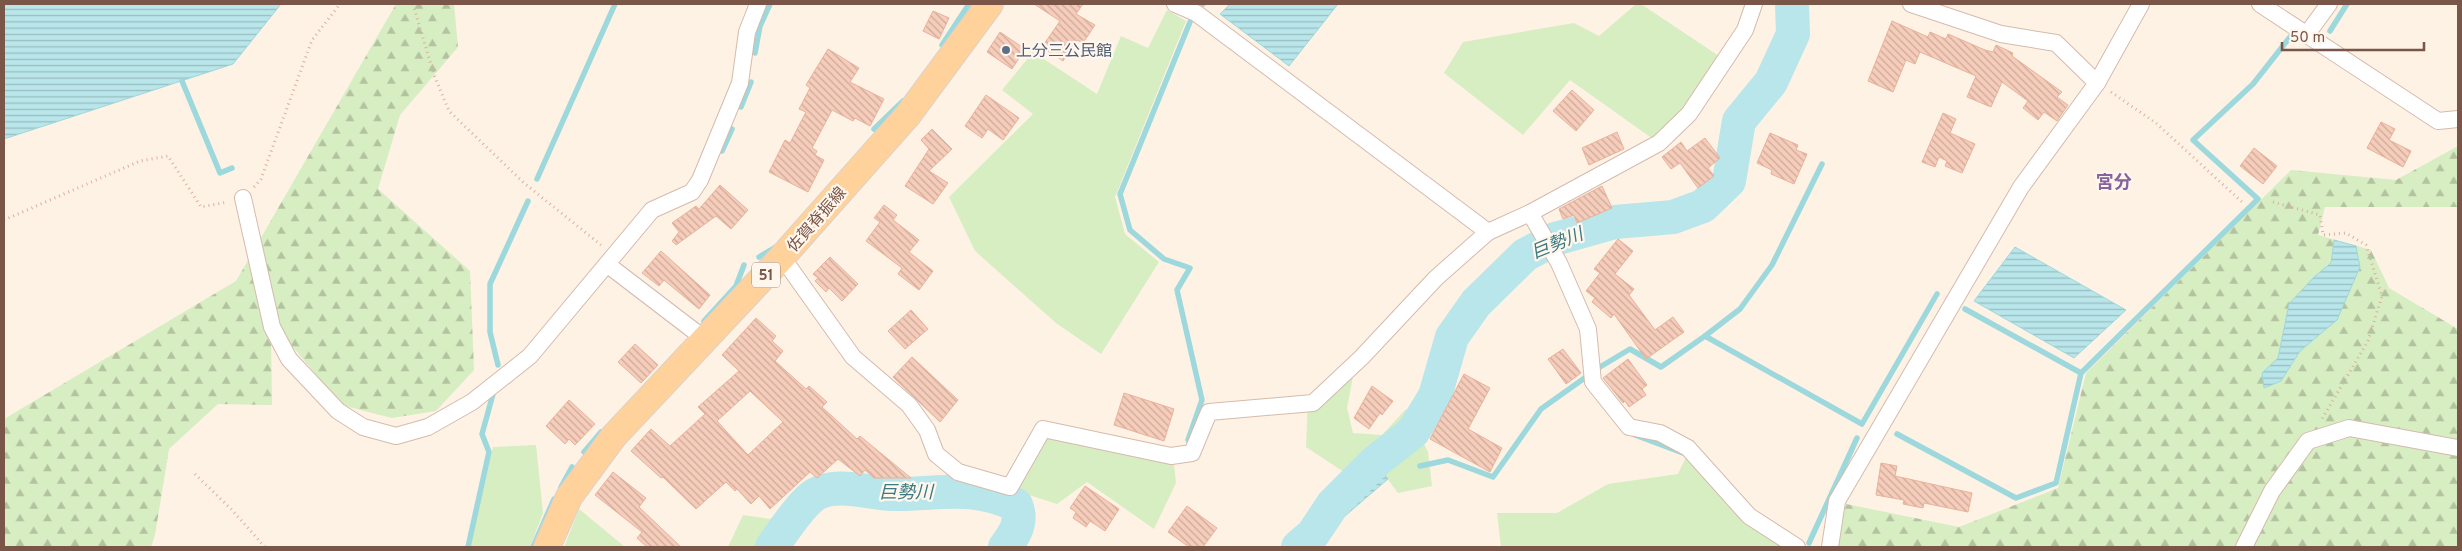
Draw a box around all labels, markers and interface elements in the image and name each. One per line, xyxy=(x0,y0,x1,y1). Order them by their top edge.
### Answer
scale bar xyxy=(2282,20,2424,52)
text: 50 m xyxy=(2290,29,2325,48)
place label: 上分三公民館 xyxy=(1016,42,1112,62)
marker: 上分三公民館 xyxy=(1000,44,1012,56)
district label: 宮分 xyxy=(2096,172,2132,195)
street label: 佐賀脊振線 xyxy=(784,184,851,257)
water label: 巨勢川 xyxy=(1528,223,1589,265)
road number: 51 xyxy=(752,262,780,288)
water label: 巨勢川 xyxy=(879,482,935,505)

